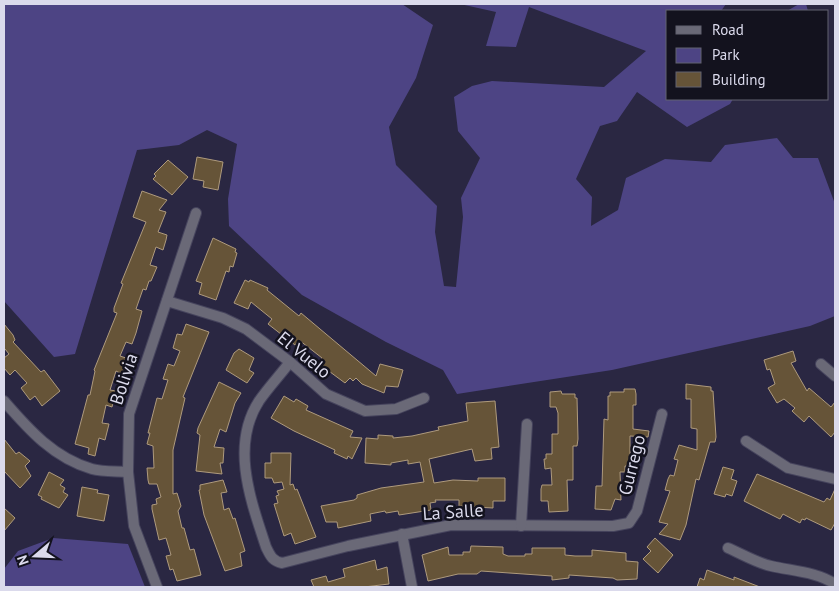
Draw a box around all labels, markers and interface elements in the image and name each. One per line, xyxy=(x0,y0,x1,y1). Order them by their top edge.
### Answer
legend xyxy=(666,10,829,100)
text: Road xyxy=(712,20,744,39)
text: Park xyxy=(712,45,740,64)
text: Building xyxy=(712,70,766,89)
street label: El Vuelo xyxy=(273,326,336,383)
street label: Bolivia xyxy=(104,350,143,407)
street label: Gurrego xyxy=(613,432,650,497)
street label: La Salle xyxy=(422,498,484,525)
north arrow xyxy=(10,531,60,581)
text: N xyxy=(13,553,33,568)

